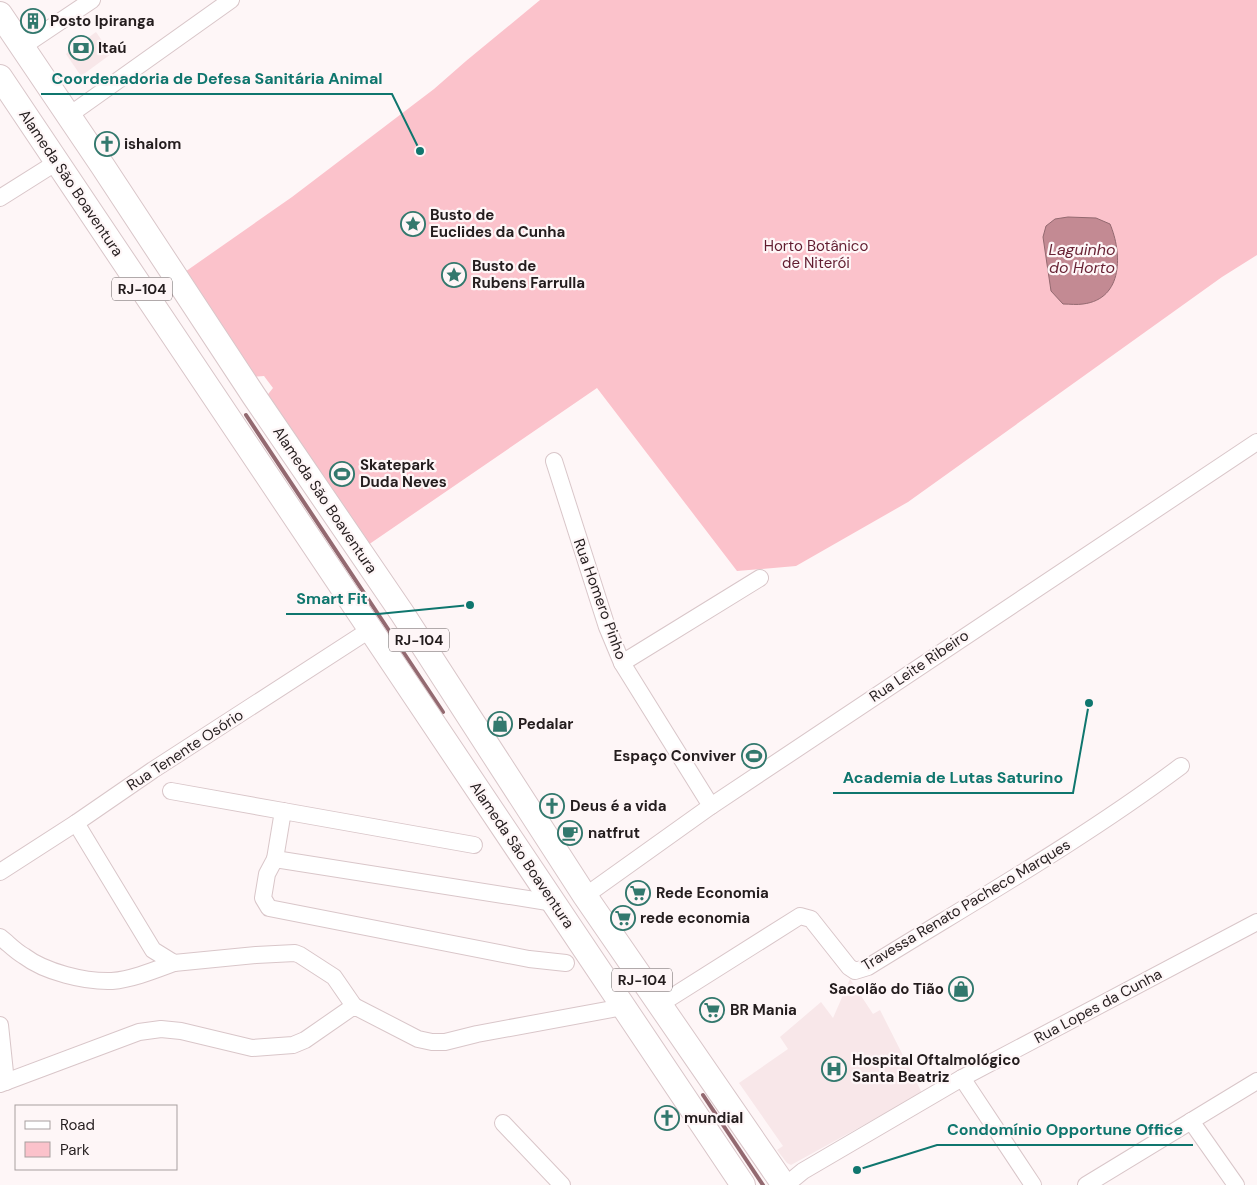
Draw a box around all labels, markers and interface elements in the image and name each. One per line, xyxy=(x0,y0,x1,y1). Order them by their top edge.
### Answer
building icon: Posto Ipiranga xyxy=(20,8,46,34)
place label: Posto Ipiranga xyxy=(50,11,155,31)
bank icon: Itaú xyxy=(68,35,94,61)
place label: Itaú xyxy=(98,38,127,58)
callout: Coordenadoria de Defesa Sanitária Animal xyxy=(41,63,392,94)
text: Coordenadoria de Defesa Sanitária Animal xyxy=(51,68,383,89)
street label: Alameda São Boaventura xyxy=(14,106,128,260)
church icon: ishalom xyxy=(94,131,120,157)
place label: ishalom xyxy=(124,134,181,154)
place label: Busto de Euclides da Cunha xyxy=(430,205,565,242)
place icon: Busto de Euclides da Cunha xyxy=(400,211,426,237)
park label: Horto Botânico de Niterói xyxy=(764,236,868,273)
water label: Laguinho do Horto xyxy=(1048,239,1116,278)
place label: Busto de Rubens Farrulla xyxy=(472,256,585,293)
place icon: Busto de Rubens Farrulla xyxy=(441,262,467,288)
road number: RJ-104 xyxy=(112,278,172,300)
street label: Alameda São Boaventura xyxy=(268,423,382,577)
place label: Skatepark Duda Neves xyxy=(360,455,447,492)
sports icon: Skatepark Duda Neves xyxy=(329,461,355,487)
street label: Rua Homero Pinho xyxy=(569,536,631,662)
callout: Smart Fit xyxy=(286,583,378,614)
text: Smart Fit xyxy=(296,588,368,609)
street label: Rua Leite Ribeiro xyxy=(865,625,973,707)
road number: RJ-104 xyxy=(389,628,449,652)
street label: Rua Tenente Osório xyxy=(123,705,247,795)
shop icon: Pedalar xyxy=(487,711,513,737)
place label: Pedalar xyxy=(518,714,573,734)
sports icon: Espaço Conviver xyxy=(741,743,767,769)
place label: Espaço Conviver xyxy=(614,746,736,766)
callout: Academia de Lutas Saturino xyxy=(833,762,1073,793)
text: Academia de Lutas Saturino xyxy=(843,767,1063,788)
street label: Alameda São Boaventura xyxy=(465,778,579,932)
church icon: Deus é a vida xyxy=(539,793,565,819)
place label: Deus é a vida xyxy=(570,796,666,816)
cafe icon: natfrut xyxy=(557,820,583,846)
place label: natfrut xyxy=(588,823,640,843)
street label: Travessa Renato Pacheco Marques xyxy=(858,835,1074,975)
supermarket icon: Rede Economia xyxy=(625,880,651,906)
place label: Rede Economia xyxy=(656,883,769,903)
supermarket icon: rede economia xyxy=(610,905,636,931)
place label: rede economia xyxy=(640,908,750,928)
street label: Rua Lopes da Cunha xyxy=(1031,964,1165,1048)
road number: RJ-104 xyxy=(612,968,672,992)
shop icon: Sacolão do Tião xyxy=(948,976,974,1002)
place label: Sacolão do Tião xyxy=(829,979,944,999)
supermarket icon: BR Mania xyxy=(699,997,725,1023)
place label: BR Mania xyxy=(730,1000,797,1020)
place label: Hospital Oftalmológico Santa Beatriz xyxy=(852,1050,1020,1087)
hospital icon: Hospital Oftalmológico Santa Beatriz xyxy=(821,1056,847,1082)
legend xyxy=(15,1105,178,1170)
church icon: mundial xyxy=(654,1105,680,1131)
place label: mundial xyxy=(684,1108,743,1128)
callout: Condomínio Opportune Office xyxy=(937,1114,1193,1145)
text: Road xyxy=(60,1115,95,1135)
text: Condomínio Opportune Office xyxy=(947,1119,1183,1140)
text: Park xyxy=(60,1140,90,1160)

